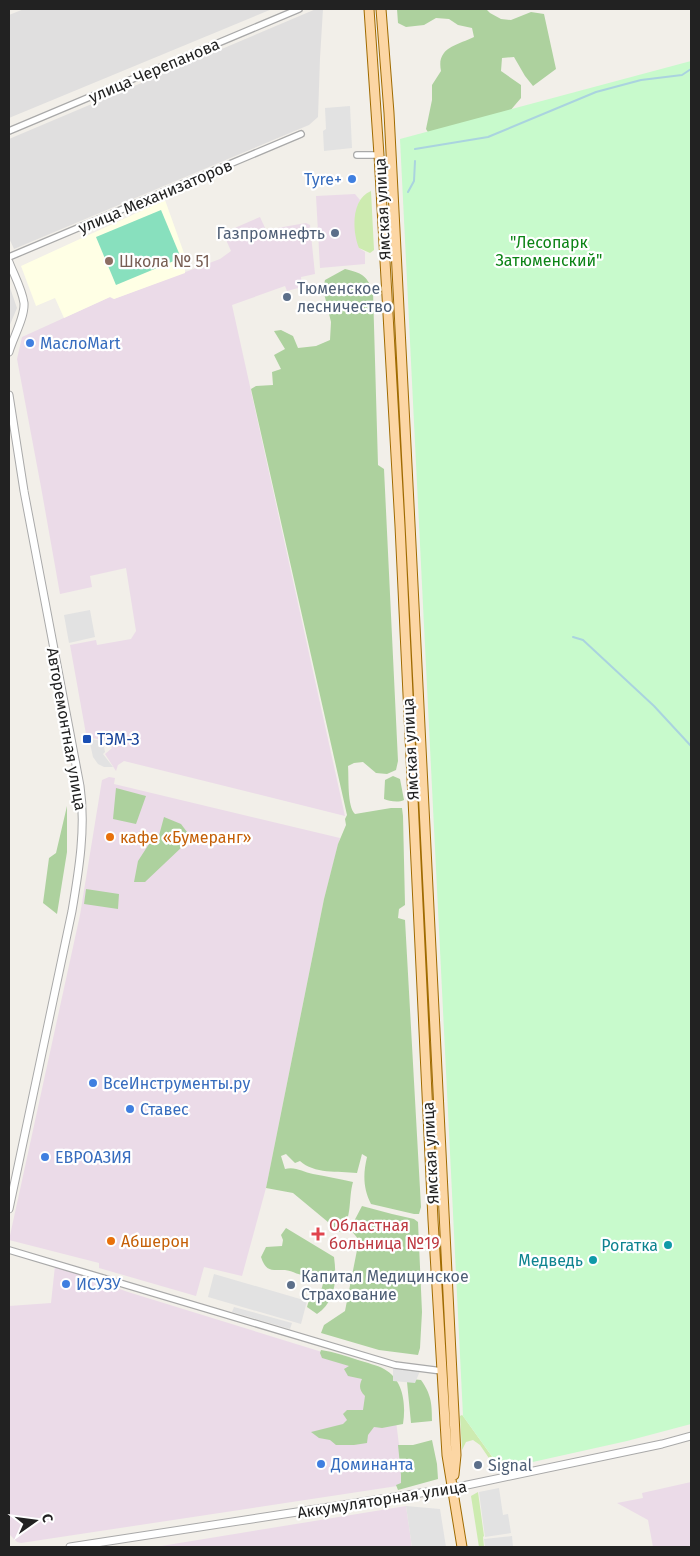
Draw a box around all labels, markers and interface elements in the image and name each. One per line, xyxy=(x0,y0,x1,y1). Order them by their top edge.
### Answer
street label: улица Черепанова xyxy=(86,34,222,107)
street label: улица Механизаторов xyxy=(75,155,235,238)
street label: Ямская улица xyxy=(370,157,395,261)
place label: Tyre+ xyxy=(304,170,342,189)
marker: Tyre+ xyxy=(346,173,358,185)
place label: Газпромнефть xyxy=(216,224,325,243)
marker: Газпромнефть xyxy=(329,227,341,239)
park label: "Лесопарк Затюменский" xyxy=(496,233,602,270)
place label: Школа № 51 xyxy=(119,252,210,271)
marker: Школа № 51 xyxy=(103,255,115,267)
place label: Тюменское лесничество xyxy=(297,279,392,316)
marker: Тюменское лесничество xyxy=(281,291,293,303)
place label: МаслоMart xyxy=(40,334,121,353)
marker: МаслоMart xyxy=(24,337,36,349)
street label: Авторемонтная улица xyxy=(43,646,90,812)
street label: Ямская улица xyxy=(398,697,423,801)
place label: ТЭМ-З xyxy=(97,730,140,749)
marker: ТЭМ-З xyxy=(81,733,93,745)
place label: кафе «Бумеранг» xyxy=(120,828,252,847)
marker: кафе «Бумеранг» xyxy=(104,831,116,843)
place label: ВсеИнструменты.ру xyxy=(103,1074,250,1093)
marker: ВсеИнструменты.ру xyxy=(87,1077,99,1089)
place label: Ставес xyxy=(140,1100,189,1119)
street label: Ямская улица xyxy=(418,1101,443,1205)
marker: Ставес xyxy=(124,1103,136,1115)
place label: ЕВРОАЗИЯ xyxy=(55,1148,132,1167)
marker: ЕВРОАЗИЯ xyxy=(39,1151,51,1163)
place label: Областная больница №19 xyxy=(329,1216,440,1253)
marker: Областная больница №19 xyxy=(311,1227,325,1241)
place label: Абшерон xyxy=(121,1232,189,1251)
marker: Абшерон xyxy=(105,1235,117,1247)
place label: Рогатка xyxy=(601,1236,658,1255)
marker: Рогатка xyxy=(662,1239,674,1251)
place label: Медведь xyxy=(518,1251,583,1270)
marker: Медведь xyxy=(587,1254,599,1266)
place label: Капитал Медицинское Страхование xyxy=(301,1267,469,1304)
place label: ИСУЗУ xyxy=(76,1275,121,1294)
marker: ИСУЗУ xyxy=(60,1278,72,1290)
marker: Капитал Медицинское Страхование xyxy=(285,1279,297,1291)
place label: Доминанта xyxy=(330,1455,413,1474)
place label: Signal xyxy=(488,1456,532,1475)
marker: Доминанта xyxy=(315,1458,327,1470)
marker: Signal xyxy=(472,1459,484,1471)
street label: Аккумуляторная улица xyxy=(296,1477,468,1522)
north arrow xyxy=(10,1496,60,1546)
text: С xyxy=(38,1512,56,1524)

